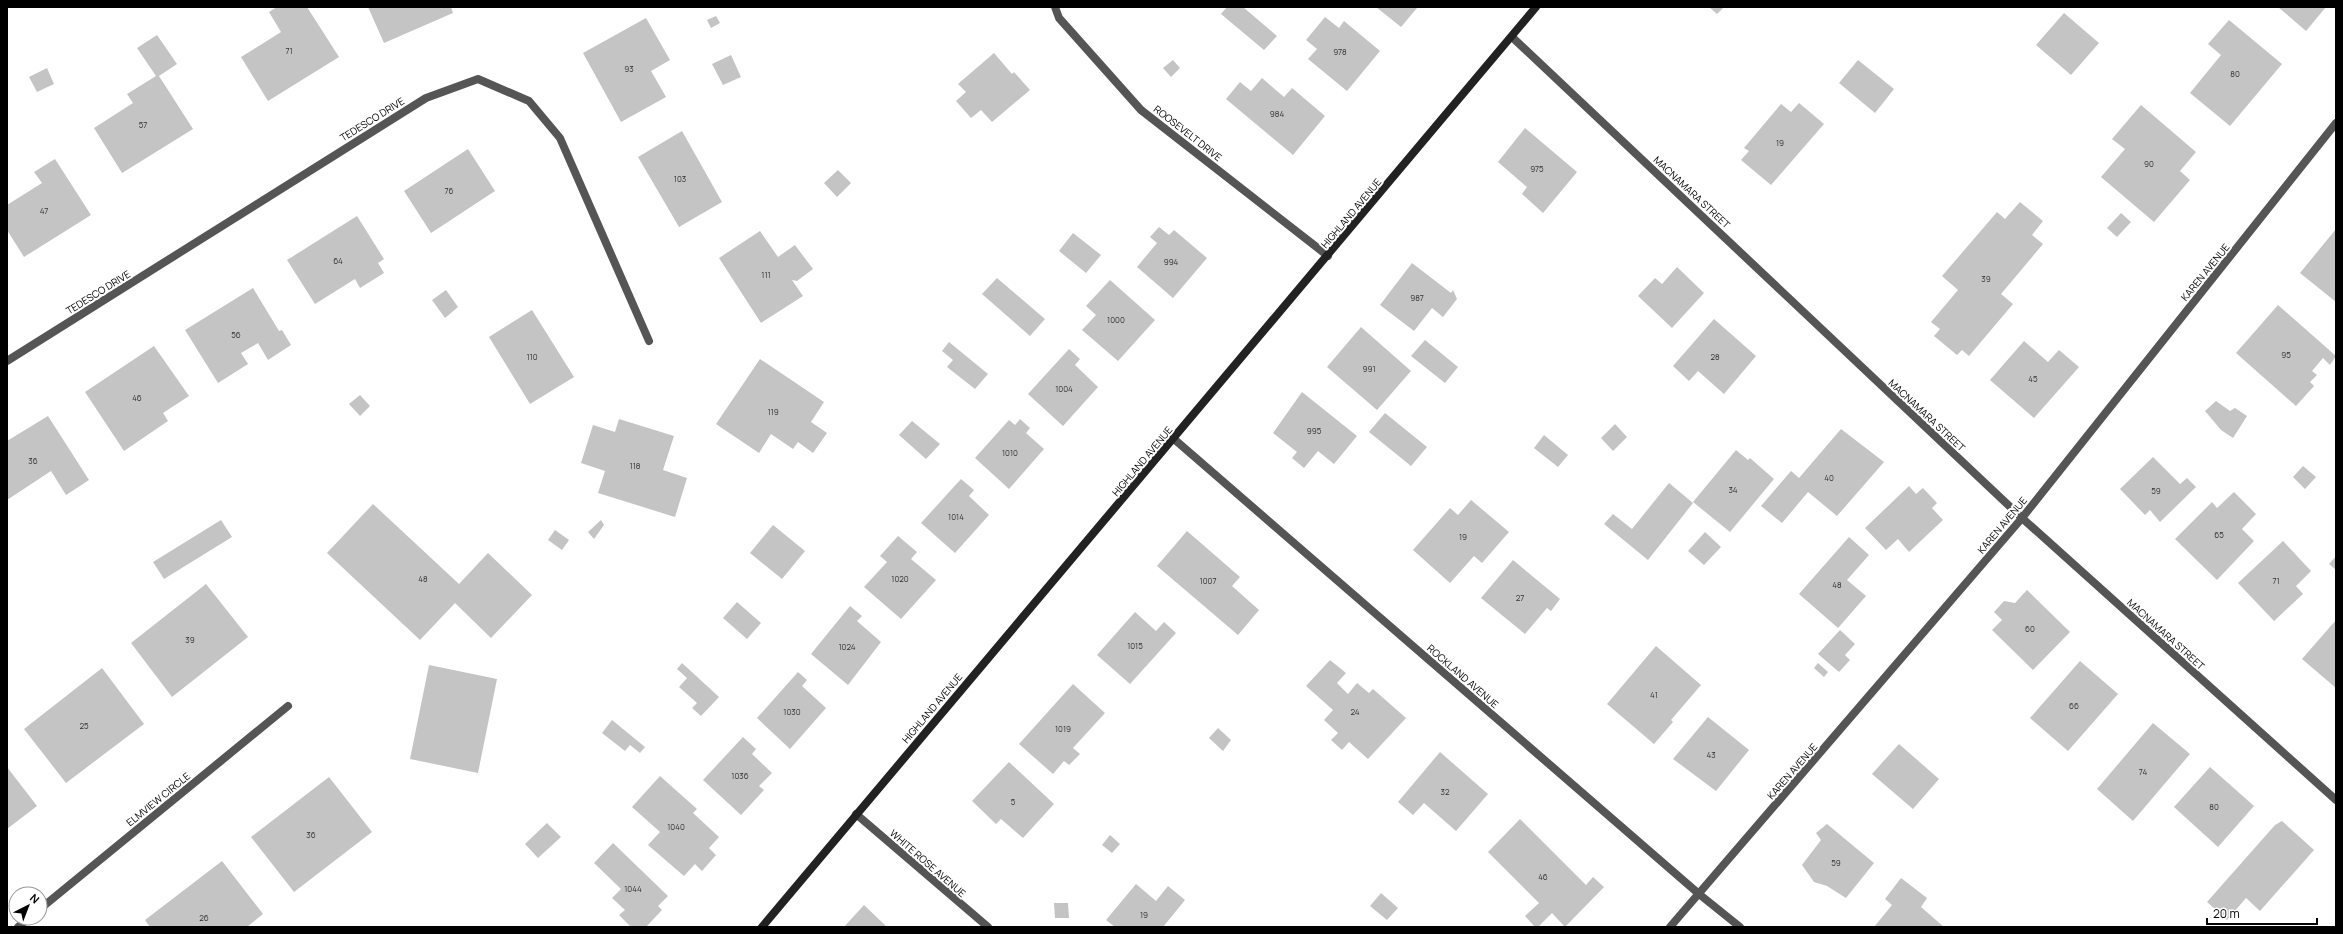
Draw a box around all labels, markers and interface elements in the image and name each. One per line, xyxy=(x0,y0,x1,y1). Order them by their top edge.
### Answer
house number: 71 xyxy=(285,45,293,56)
house number: 978 xyxy=(1333,46,1347,57)
house number: 93 xyxy=(624,63,634,74)
house number: 80 xyxy=(2230,68,2240,79)
street label: TEDESCO DRIVE xyxy=(337,93,407,144)
street label: ROOSEVELT DRIVE xyxy=(1151,102,1225,164)
house number: 984 xyxy=(1270,108,1284,119)
house number: 57 xyxy=(139,119,147,130)
house number: 19 xyxy=(1776,137,1784,148)
street label: MACNAMARA STREET xyxy=(1651,153,1733,231)
house number: 90 xyxy=(2144,158,2154,169)
house number: 975 xyxy=(1530,163,1544,174)
house number: 103 xyxy=(674,173,686,184)
street label: HIGHLAND AVENUE xyxy=(1318,175,1385,251)
house number: 76 xyxy=(445,185,454,196)
house number: 47 xyxy=(40,205,48,216)
street label: KAREN AVENUE xyxy=(2178,240,2233,304)
house number: 64 xyxy=(333,255,343,266)
house number: 994 xyxy=(1164,256,1179,267)
street label: TEDESCO DRIVE xyxy=(63,266,133,317)
house number: 111 xyxy=(761,269,771,280)
house number: 39 xyxy=(1981,273,1991,284)
house number: 987 xyxy=(1410,292,1424,303)
house number: 1000 xyxy=(1107,314,1125,325)
house number: 56 xyxy=(231,329,241,340)
house number: 95 xyxy=(2281,349,2291,360)
house number: 110 xyxy=(526,351,538,362)
house number: 28 xyxy=(1710,351,1720,362)
house number: 991 xyxy=(1362,363,1376,374)
house number: 45 xyxy=(2028,373,2038,384)
street label: MACNAMARA STREET xyxy=(1886,376,1968,454)
house number: 1004 xyxy=(1055,383,1073,394)
house number: 46 xyxy=(132,392,142,403)
house number: 119 xyxy=(767,406,779,417)
street label: HIGHLAND AVENUE xyxy=(1109,423,1176,499)
house number: 995 xyxy=(1307,425,1322,436)
house number: 1010 xyxy=(1002,447,1018,458)
house number: 36 xyxy=(28,455,38,466)
house number: 118 xyxy=(630,460,641,471)
house number: 40 xyxy=(1824,472,1834,483)
house number: 34 xyxy=(1728,484,1738,495)
house number: 59 xyxy=(2151,485,2161,496)
street label: KAREN AVENUE xyxy=(1974,493,2030,556)
house number: 1014 xyxy=(948,511,964,522)
house number: 65 xyxy=(2214,529,2224,540)
house number: 19 xyxy=(1459,531,1467,542)
house number: 48 xyxy=(418,573,428,584)
house number: 1020 xyxy=(891,573,909,584)
house number: 1007 xyxy=(1200,575,1216,586)
house number: 71 xyxy=(2272,575,2280,586)
house number: 48 xyxy=(1832,579,1842,590)
house number: 27 xyxy=(1516,592,1524,603)
street label: MACNAMARA STREET xyxy=(2124,595,2208,673)
house number: 60 xyxy=(2025,623,2035,634)
house number: 39 xyxy=(185,634,195,645)
house number: 1015 xyxy=(1127,640,1143,651)
house number: 1024 xyxy=(838,641,856,652)
street label: ROCKLAND AVENUE xyxy=(1424,641,1502,711)
street label: HIGHLAND AVENUE xyxy=(899,670,966,746)
house number: 41 xyxy=(1650,689,1658,700)
house number: 66 xyxy=(2069,700,2079,711)
house number: 1030 xyxy=(783,706,801,717)
house number: 24 xyxy=(1350,706,1360,717)
house number: 25 xyxy=(79,720,89,731)
house number: 1019 xyxy=(1055,723,1071,734)
street label: KAREN AVENUE xyxy=(1764,740,1820,802)
house number: 43 xyxy=(1706,749,1716,760)
house number: 74 xyxy=(2139,766,2147,777)
street label: ELMVIEW CIRCLE xyxy=(123,769,193,829)
house number: 1036 xyxy=(731,770,749,781)
house number: 32 xyxy=(1441,786,1450,797)
house number: 5 xyxy=(1011,796,1016,807)
house number: 80 xyxy=(2209,801,2219,812)
house number: 1040 xyxy=(667,821,685,832)
street label: WHITE ROSE AVENUE xyxy=(887,826,969,900)
house number: 36 xyxy=(306,829,316,840)
house number: 59 xyxy=(1831,857,1841,868)
house number: 46 xyxy=(1538,871,1548,882)
house number: 1044 xyxy=(624,883,642,894)
north arrow xyxy=(8,886,48,926)
text: N xyxy=(27,890,43,906)
scale bar xyxy=(2207,900,2317,926)
text: 20 m xyxy=(2213,905,2240,922)
house number: 19 xyxy=(1140,909,1148,920)
house number: 26 xyxy=(199,912,209,923)

